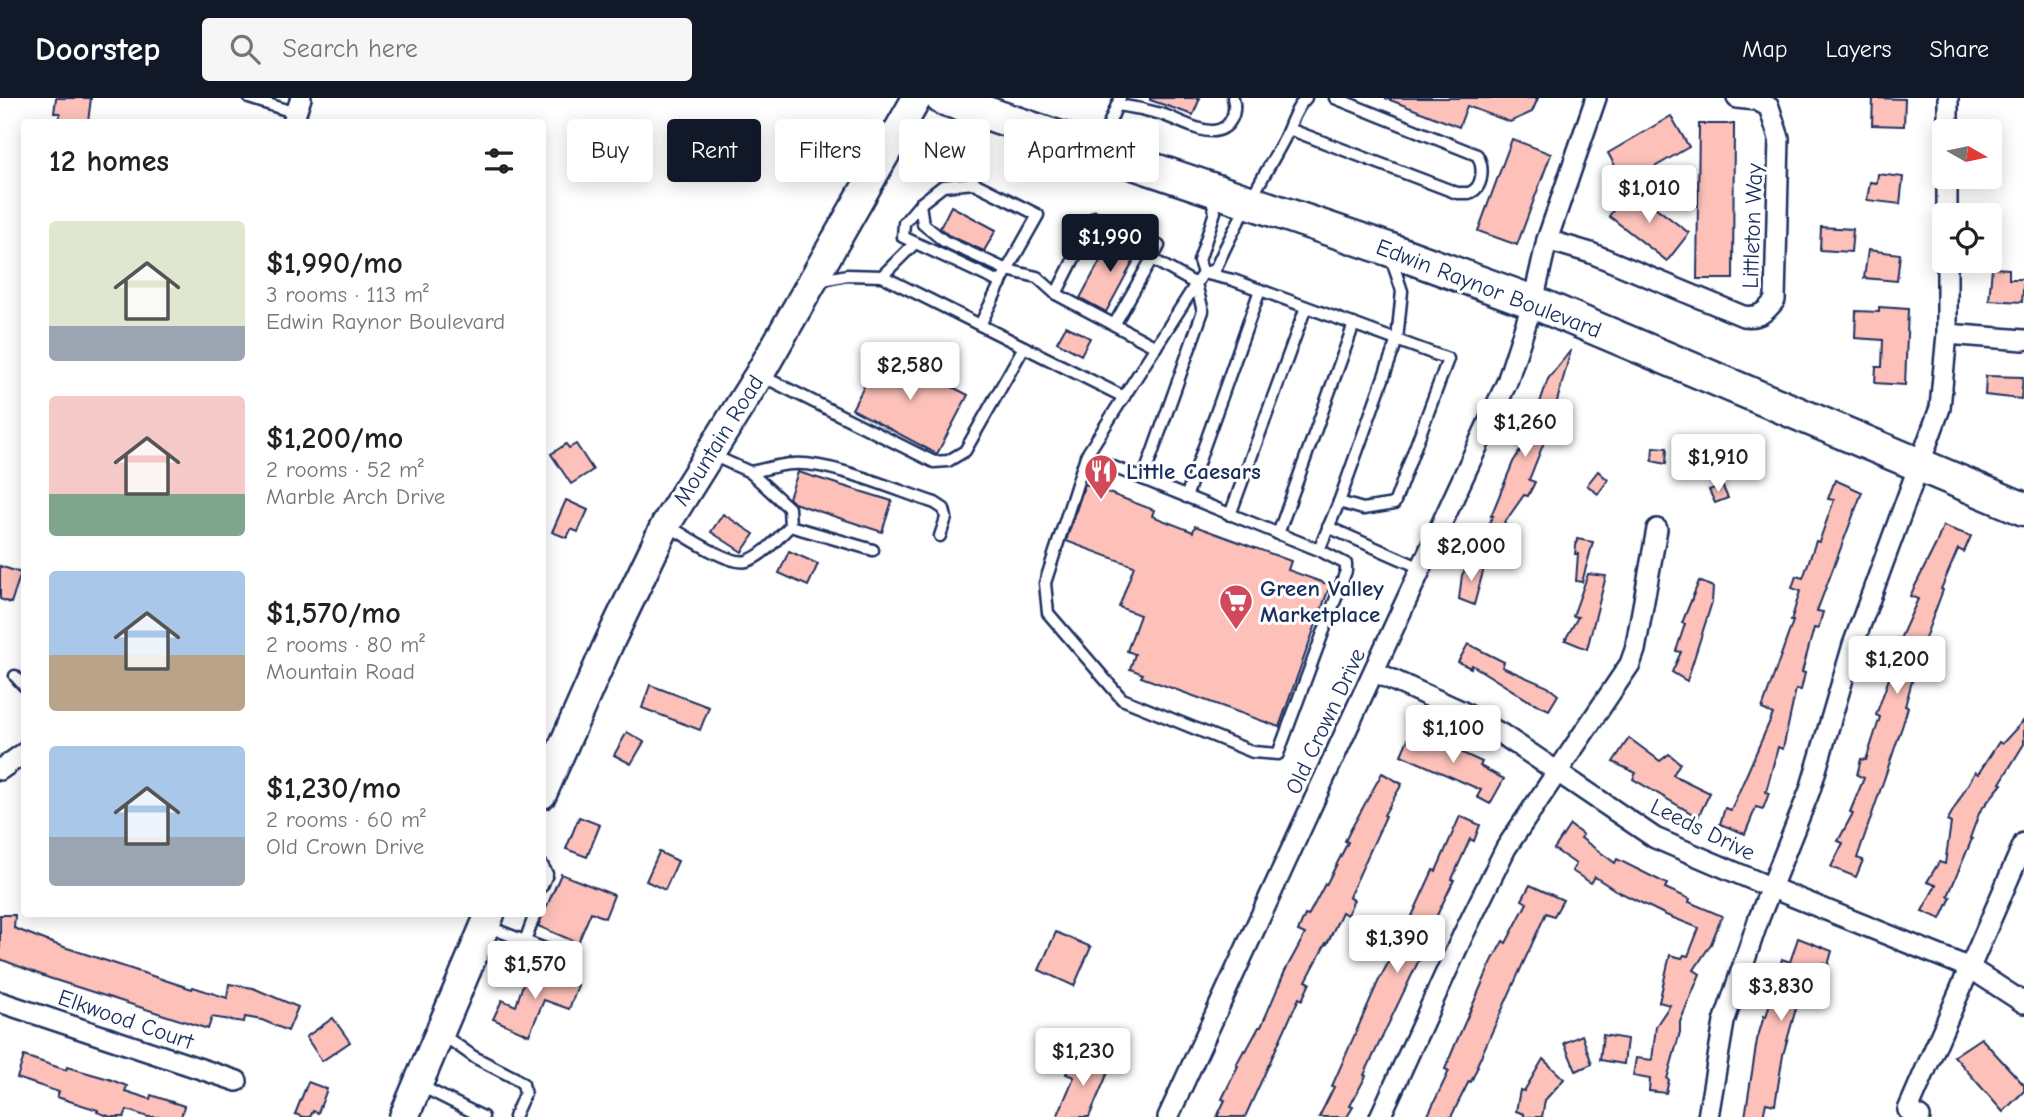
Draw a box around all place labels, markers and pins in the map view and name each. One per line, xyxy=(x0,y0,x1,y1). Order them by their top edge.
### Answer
pin: $1,010 xyxy=(1592,166,1706,225)
pin: $1,990 xyxy=(1053,214,1167,274)
pin: $2,580 xyxy=(853,342,967,402)
pin: $1,260 xyxy=(1468,400,1582,459)
pin: $1,910 xyxy=(1661,434,1775,494)
restaurant icon: Little Caesars xyxy=(1082,452,1120,501)
place label: Little Caesars xyxy=(1126,458,1261,485)
pin: $2,000 xyxy=(1414,524,1528,583)
place label: Green Valley Marketplace xyxy=(1260,575,1384,628)
supermarket icon: Green Valley Marketplace xyxy=(1217,582,1255,631)
pin: $1,200 xyxy=(1840,636,1954,696)
pin: $1,100 xyxy=(1396,706,1510,765)
pin: $1,390 xyxy=(1340,916,1454,975)
pin: $1,570 xyxy=(478,942,592,1001)
pin: $3,830 xyxy=(1724,964,1838,1023)
pin: $1,230 xyxy=(1026,1028,1140,1088)

